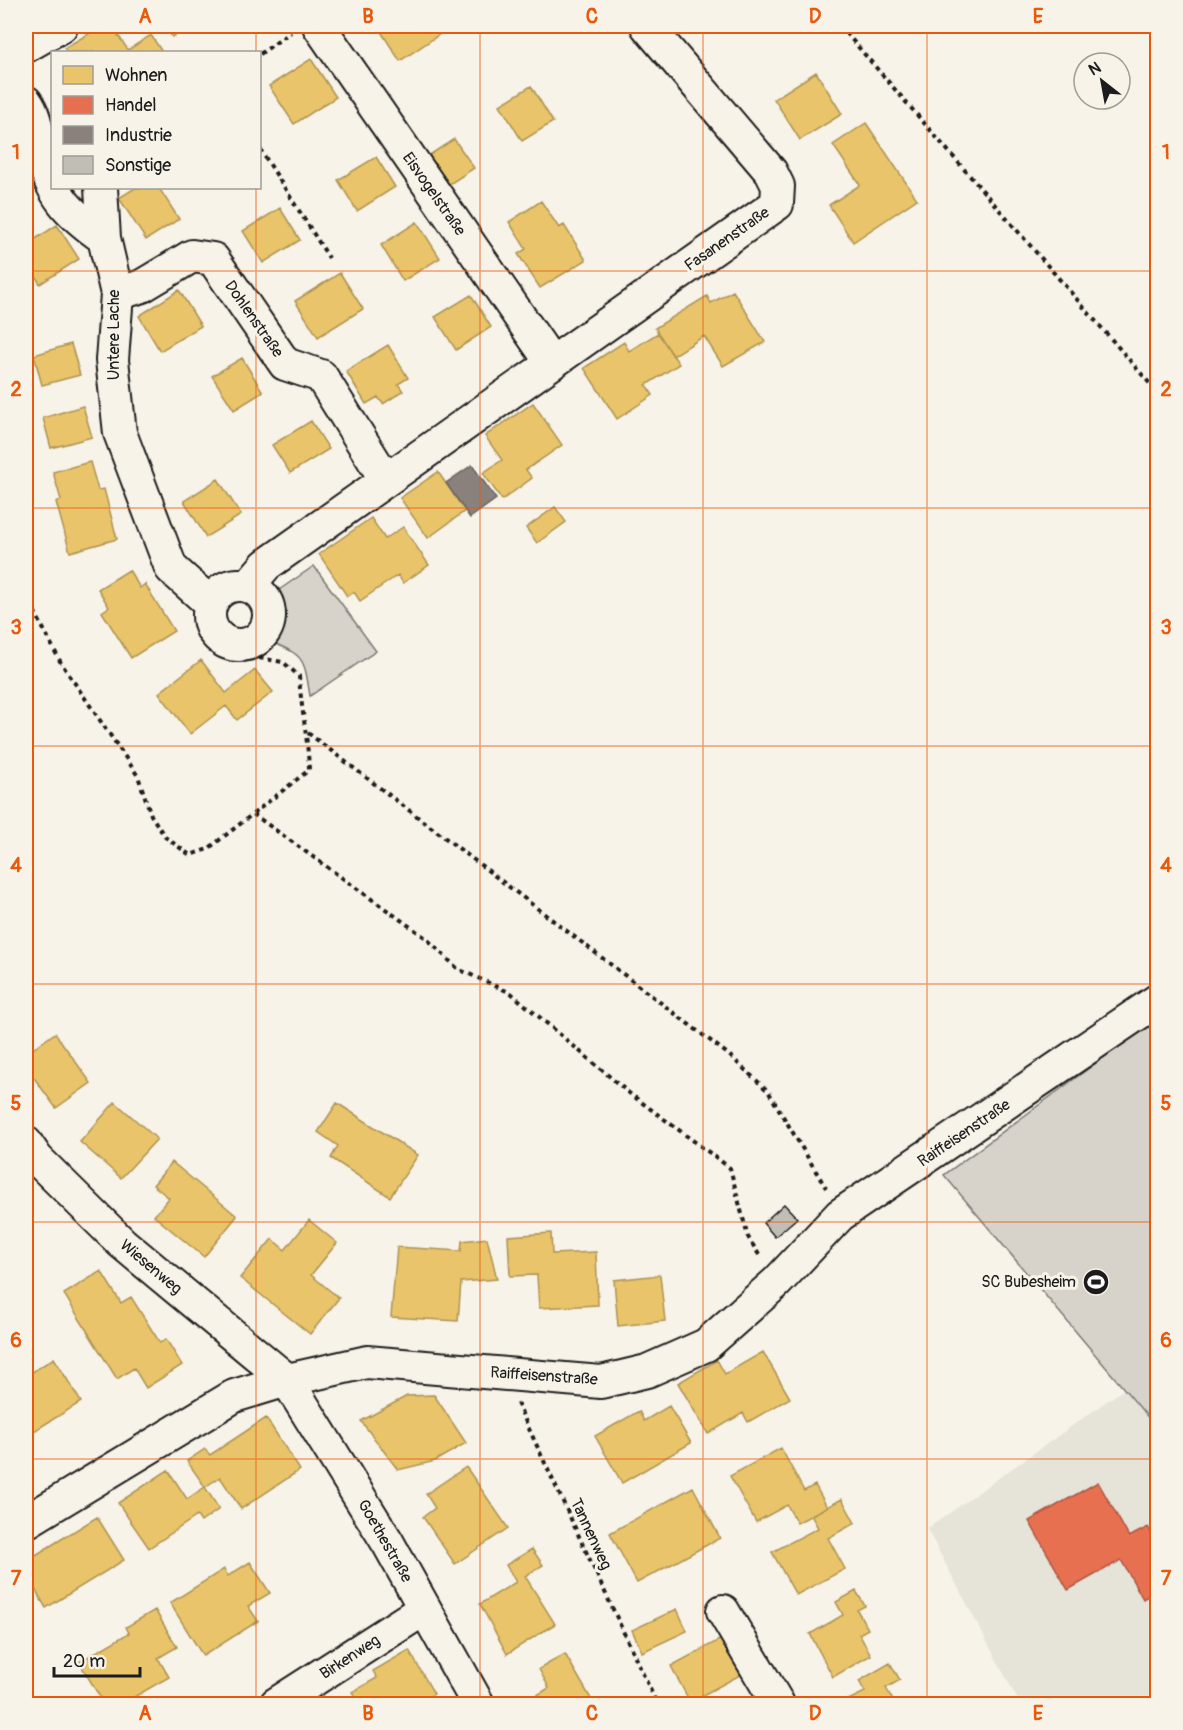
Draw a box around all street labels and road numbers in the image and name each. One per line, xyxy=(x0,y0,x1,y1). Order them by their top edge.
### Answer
street label: Eisvogelstraße xyxy=(398,148,470,240)
street label: Fasanenstraße xyxy=(681,202,773,276)
street label: Dohlenstraße xyxy=(220,277,288,362)
street label: Untere Lache xyxy=(104,290,124,380)
street label: Raiffeisenstraße xyxy=(914,1095,1014,1171)
street label: Wiesenweg xyxy=(116,1235,186,1299)
street label: Raiffeisenstraße xyxy=(490,1362,598,1390)
street label: Tannenweg xyxy=(566,1495,616,1573)
street label: Goethestraße xyxy=(353,1496,417,1586)
street label: Birkenweg xyxy=(316,1630,384,1684)

